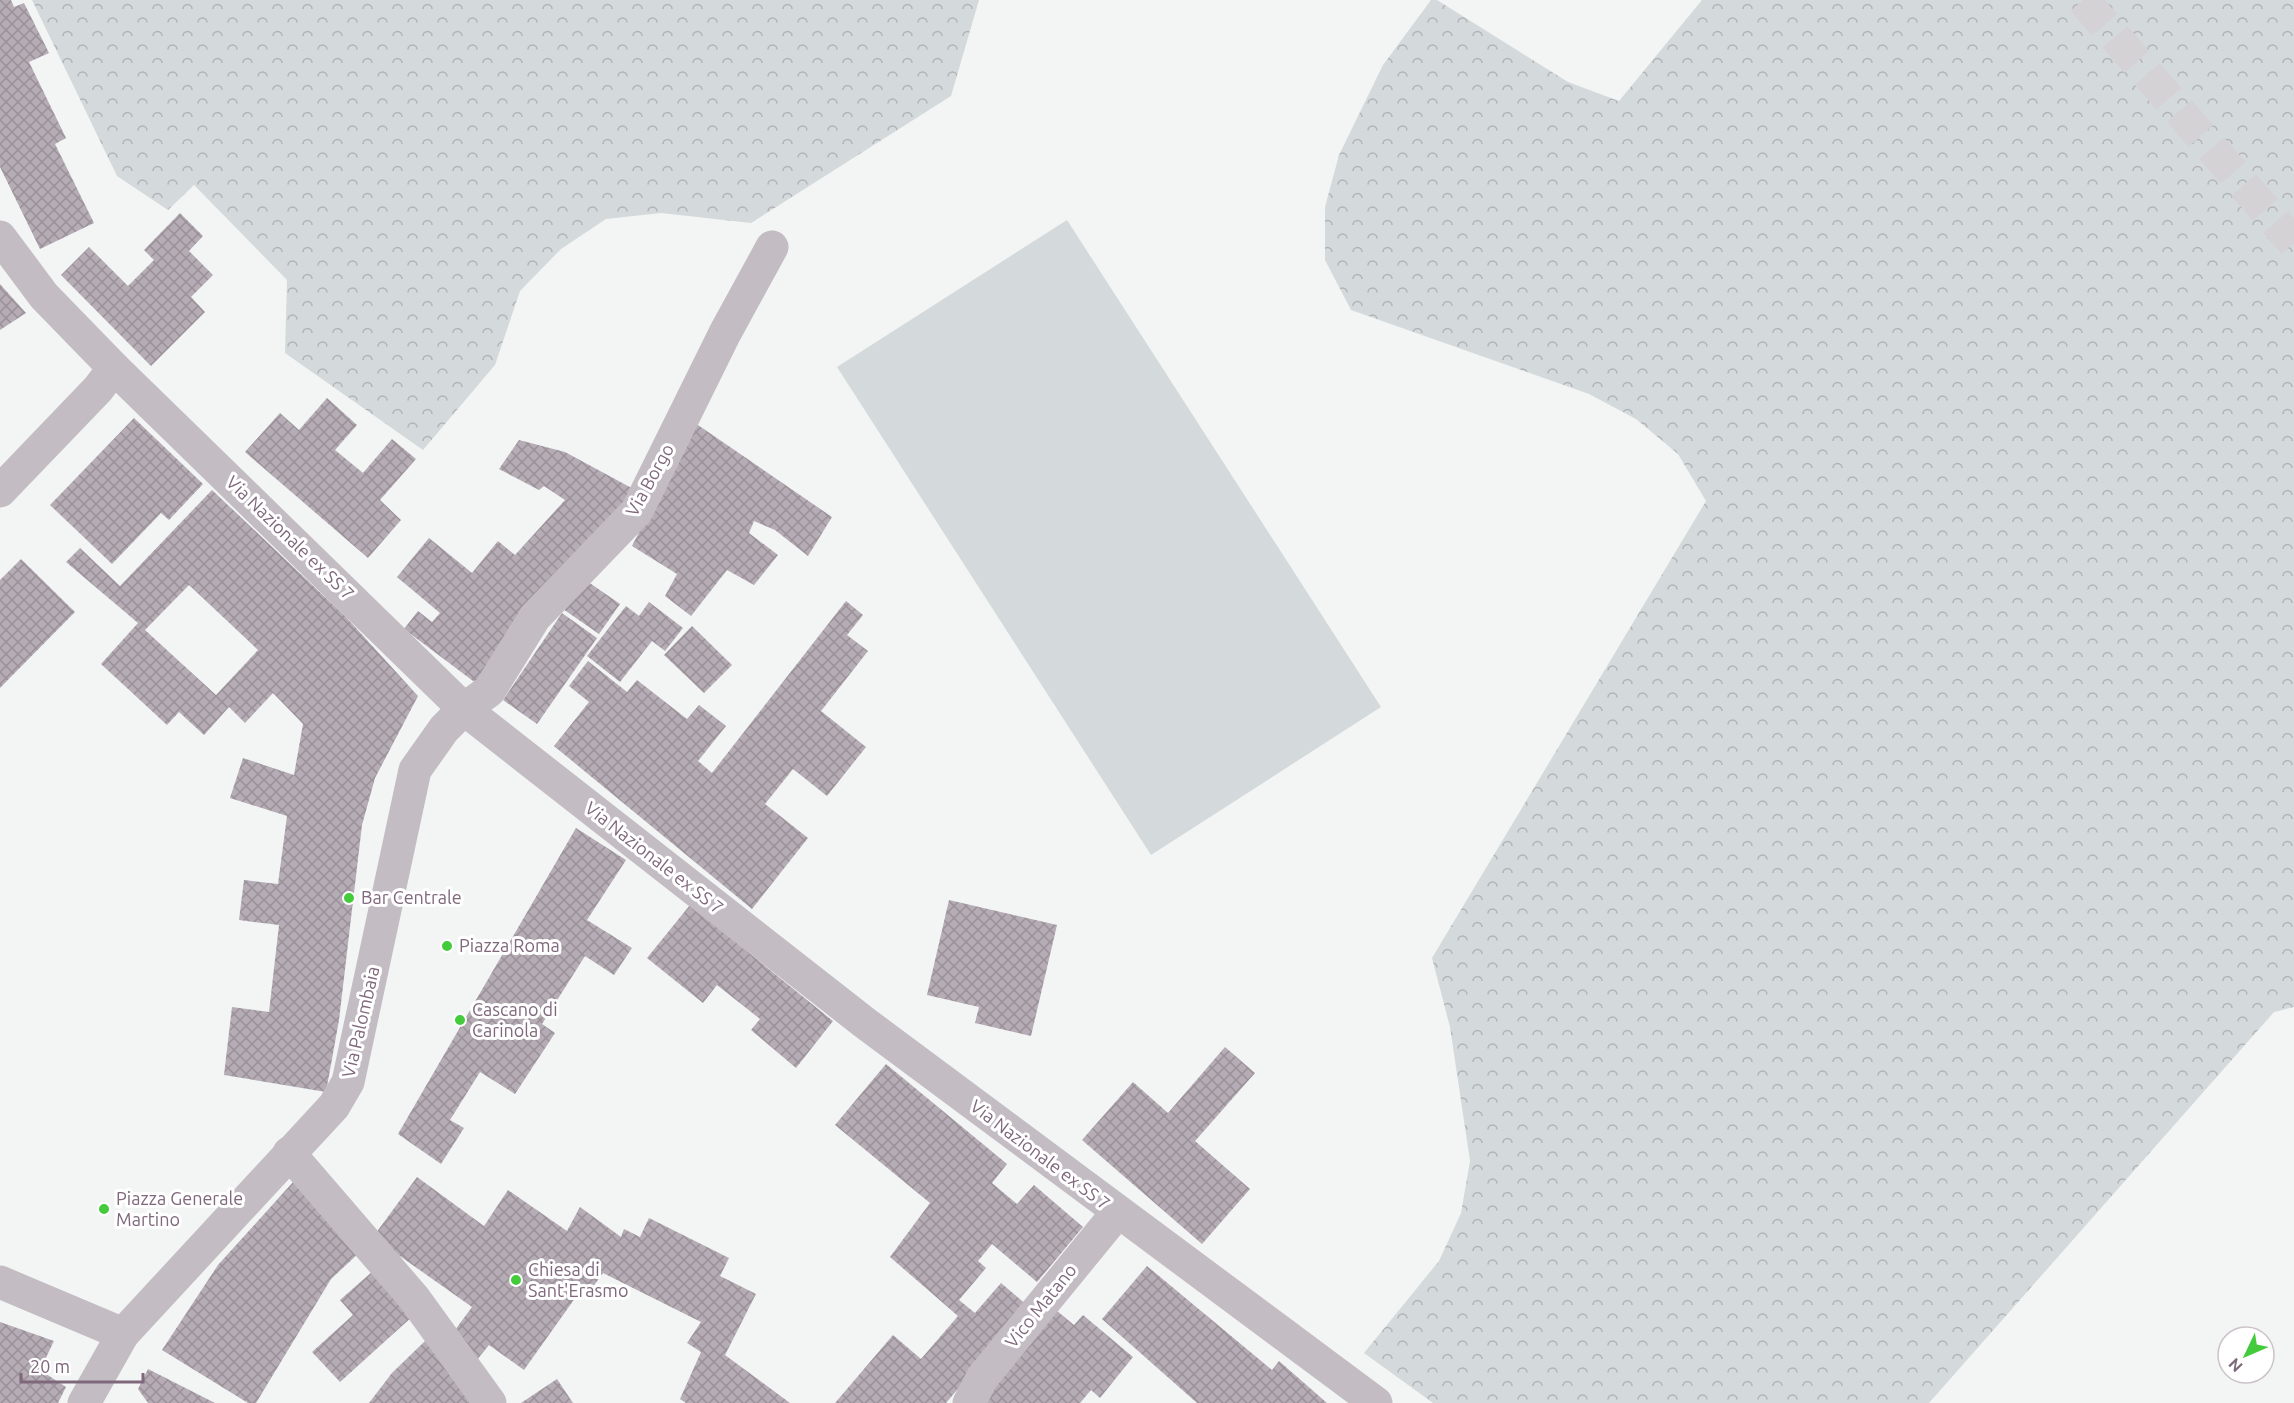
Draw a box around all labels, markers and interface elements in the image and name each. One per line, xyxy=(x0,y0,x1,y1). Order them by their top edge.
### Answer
street label: Via Borgo xyxy=(621,440,677,519)
street label: Via Nazionale ex SS 7 xyxy=(223,471,359,603)
street label: Via Nazionale ex SS 7 xyxy=(582,797,728,917)
place label: Bar Centrale xyxy=(361,887,462,907)
marker: Bar Centrale xyxy=(342,891,356,905)
place label: Piazza Roma xyxy=(459,935,560,955)
marker: Piazza Roma xyxy=(440,939,454,953)
street label: Via Palombaia xyxy=(337,964,383,1079)
place label: Cascano di Carinola xyxy=(472,999,558,1040)
marker: Cascano di Carinola xyxy=(453,1013,467,1027)
street label: Via Nazionale ex SS 7 xyxy=(967,1095,1114,1213)
place label: Piazza Generale Martino xyxy=(116,1188,243,1229)
marker: Piazza Generale Martino xyxy=(97,1202,111,1216)
place label: Chiesa di Sant'Erasmo xyxy=(528,1259,628,1300)
street label: Vico Matano xyxy=(1001,1260,1080,1351)
marker: Chiesa di Sant'Erasmo xyxy=(509,1273,523,1287)
north arrow xyxy=(2216,1325,2276,1385)
scale bar xyxy=(21,1346,142,1384)
text: N xyxy=(2225,1355,2246,1376)
text: 20 m xyxy=(30,1356,70,1376)

